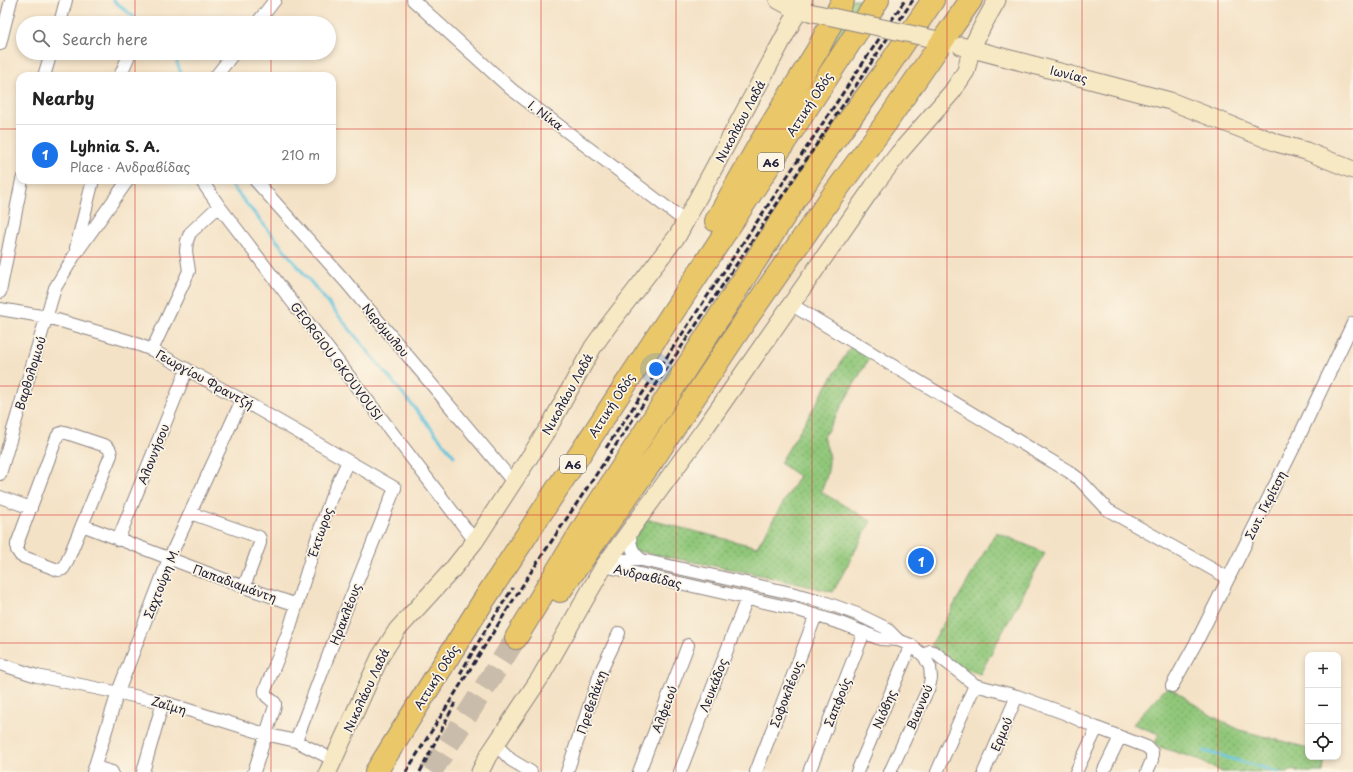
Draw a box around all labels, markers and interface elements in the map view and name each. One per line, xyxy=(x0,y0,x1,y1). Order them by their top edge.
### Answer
search box xyxy=(16,16,336,60)
icon: search xyxy=(30,27,52,49)
text: Search here xyxy=(62,27,148,50)
street label: Ιωνίας xyxy=(1048,61,1090,87)
street label: Αττική Οδός xyxy=(781,68,837,140)
street label: Νικολάου Λαδά xyxy=(711,77,769,165)
text: Nearby xyxy=(32,85,94,111)
street label: Ι. Νίκα xyxy=(525,96,567,134)
text: Lyhnia S. A. xyxy=(70,134,160,157)
text: 1 xyxy=(42,145,48,164)
text: 210 m xyxy=(281,145,320,164)
road number: Α6 xyxy=(758,153,784,171)
text: Place · Ανδραβίδας xyxy=(70,157,190,176)
street label: GEORGIOU GKOUVOUSI xyxy=(287,298,387,424)
street label: Νερόμυλου xyxy=(358,299,414,361)
street label: Βαρθολομιού xyxy=(10,334,50,412)
street label: Γεωργίου Φραντζή xyxy=(153,345,257,413)
street label: Νικολάου Λαδά xyxy=(537,350,597,438)
your location xyxy=(646,359,666,379)
street label: Αττική Οδός xyxy=(583,369,639,441)
street label: Αλοννήσου xyxy=(133,421,173,487)
road number: Α6 xyxy=(560,455,586,473)
street label: Σωτ. Γκρίτση xyxy=(1240,467,1290,543)
street label: Έκτωρος xyxy=(303,505,337,561)
street label: Σαχτούρη Μ. xyxy=(139,545,183,621)
pin: 1 xyxy=(908,546,934,576)
street label: Παπαδιαμάντη xyxy=(191,559,279,607)
street label: Ανδραβίδας xyxy=(612,559,684,593)
street label: Ηρακλέους xyxy=(325,581,365,647)
street label: Αττική Οδός xyxy=(409,641,463,713)
street label: Νικολάου Λαδά xyxy=(339,645,393,735)
map controls xyxy=(1305,652,1341,760)
button: + xyxy=(1305,652,1341,688)
street label: Λευκάδος xyxy=(695,656,731,714)
street label: Σοφοκλέους xyxy=(765,658,807,730)
street label: Πρεβελάκη xyxy=(572,668,610,736)
street label: Σαπφούς xyxy=(819,675,855,729)
street label: Βιαννού xyxy=(901,681,937,732)
street label: Αλφειού xyxy=(647,683,681,735)
street label: Νιόβης xyxy=(868,687,900,731)
button: − xyxy=(1305,688,1341,724)
street label: Ζαΐμη xyxy=(149,691,189,719)
street label: Ερμού xyxy=(986,714,1016,754)
button: locate xyxy=(1305,724,1341,760)

